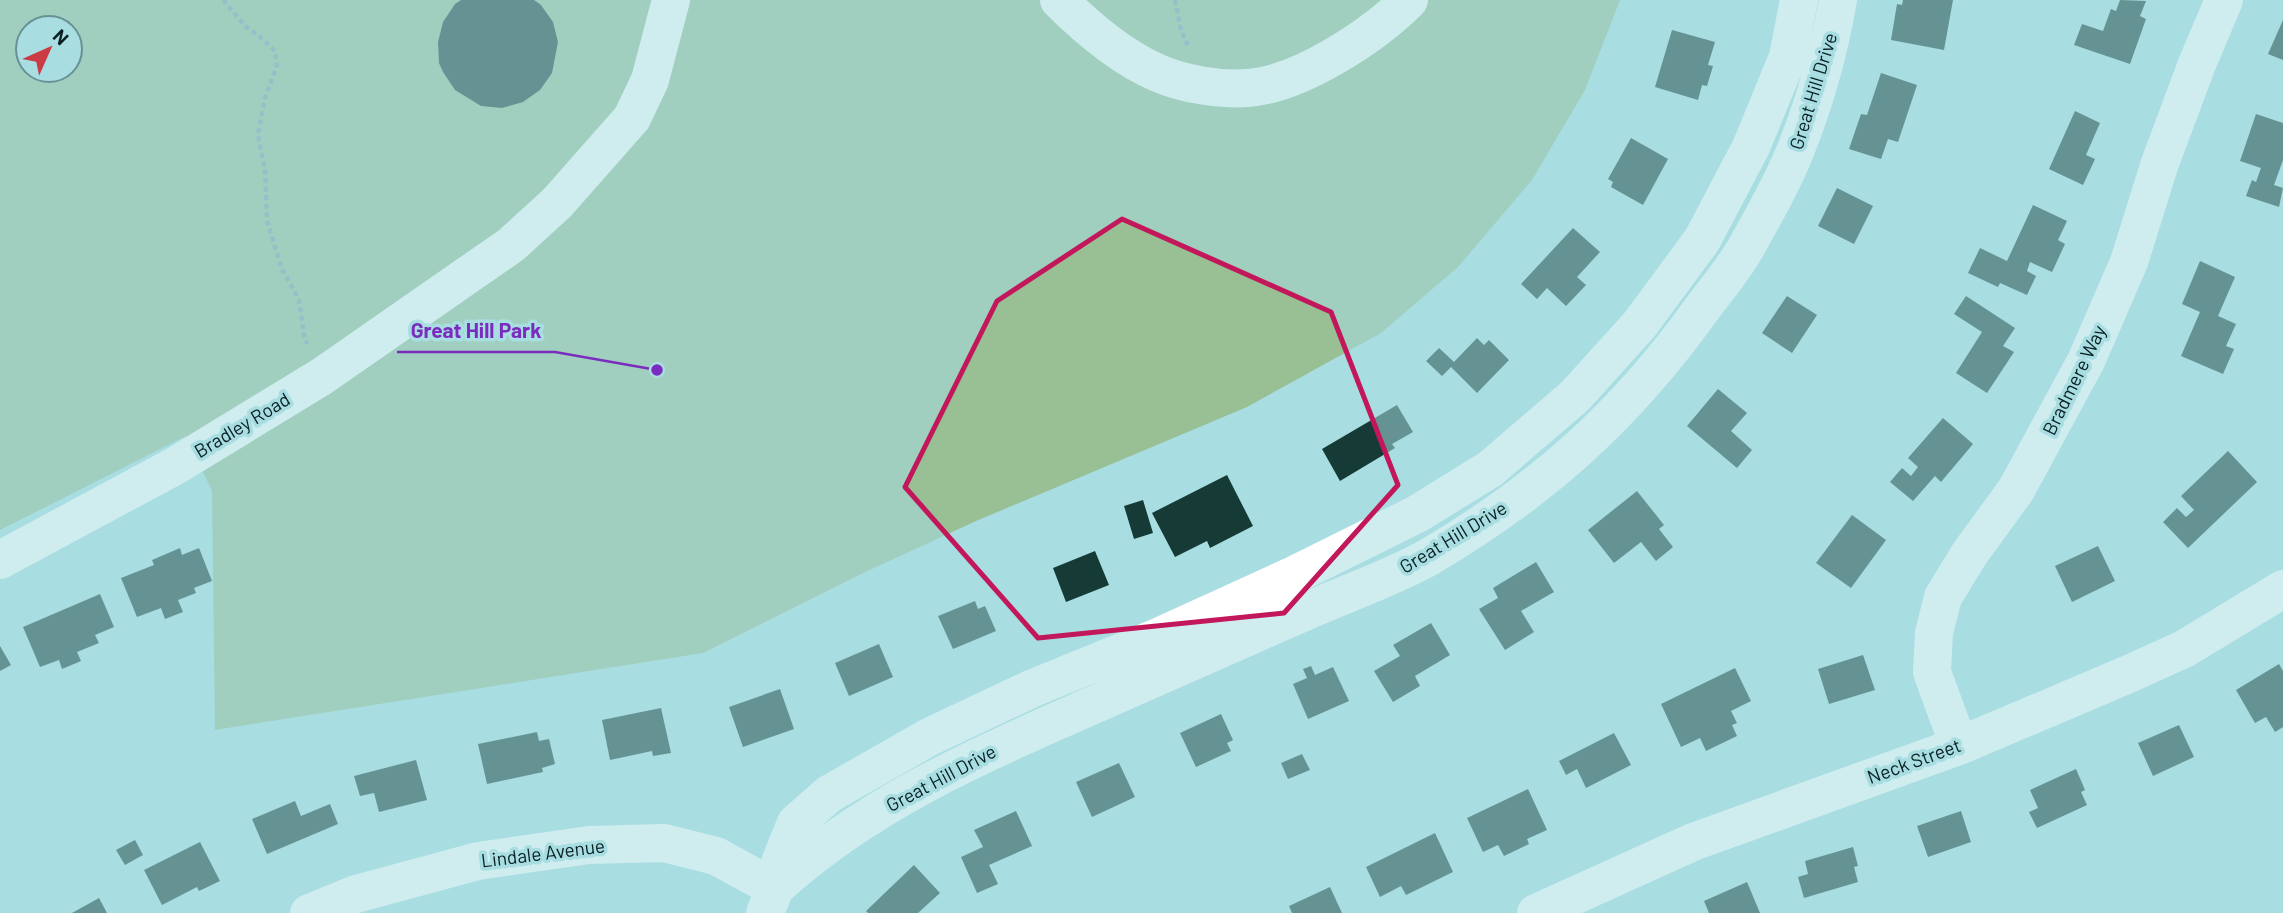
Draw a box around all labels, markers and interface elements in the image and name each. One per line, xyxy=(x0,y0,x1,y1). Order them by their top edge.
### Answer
north arrow xyxy=(14,14,84,84)
text: N xyxy=(49,24,74,49)
street label: Great Hill Drive xyxy=(1784,30,1841,152)
callout: Great Hill Park xyxy=(397,310,555,352)
text: Great Hill Park xyxy=(411,317,541,342)
street label: Bradmere Way xyxy=(2037,321,2110,439)
street label: Bradley Road xyxy=(190,387,294,462)
street label: Great Hill Drive xyxy=(1395,496,1511,578)
street label: Neck Street xyxy=(1864,733,1964,788)
street label: Great Hill Drive xyxy=(882,739,1000,816)
street label: Lindale Avenue xyxy=(480,834,606,872)

